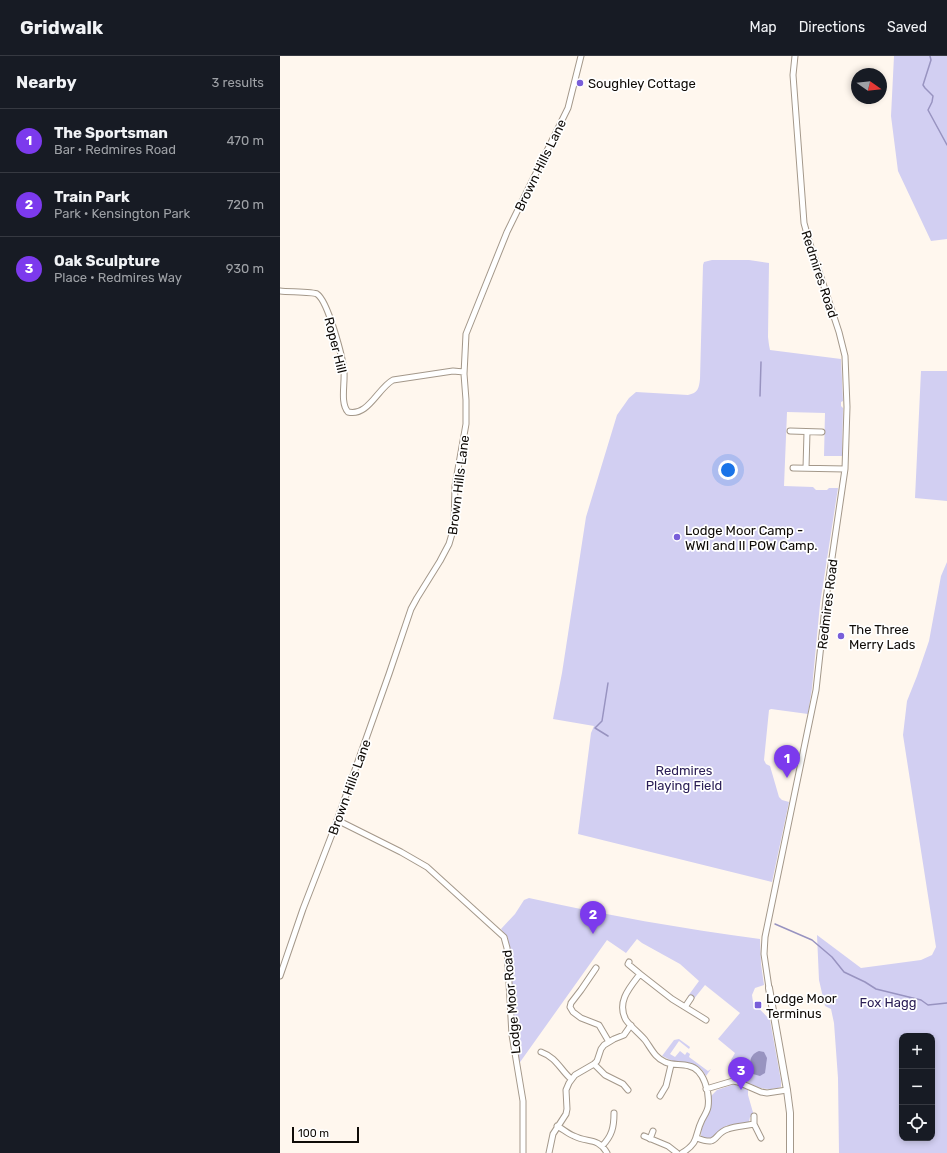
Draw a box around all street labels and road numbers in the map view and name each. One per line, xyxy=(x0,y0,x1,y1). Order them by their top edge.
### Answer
street label: Brown Hills Lane xyxy=(512,117,569,214)
street label: Redmires Road xyxy=(798,229,841,320)
street label: Roper Hill xyxy=(321,315,350,375)
street label: Brown Hills Lane xyxy=(445,434,472,536)
street label: Redmires Road xyxy=(815,558,840,650)
street label: Brown Hills Lane xyxy=(325,737,374,837)
street label: Lodge Moor Road xyxy=(499,949,525,1055)

